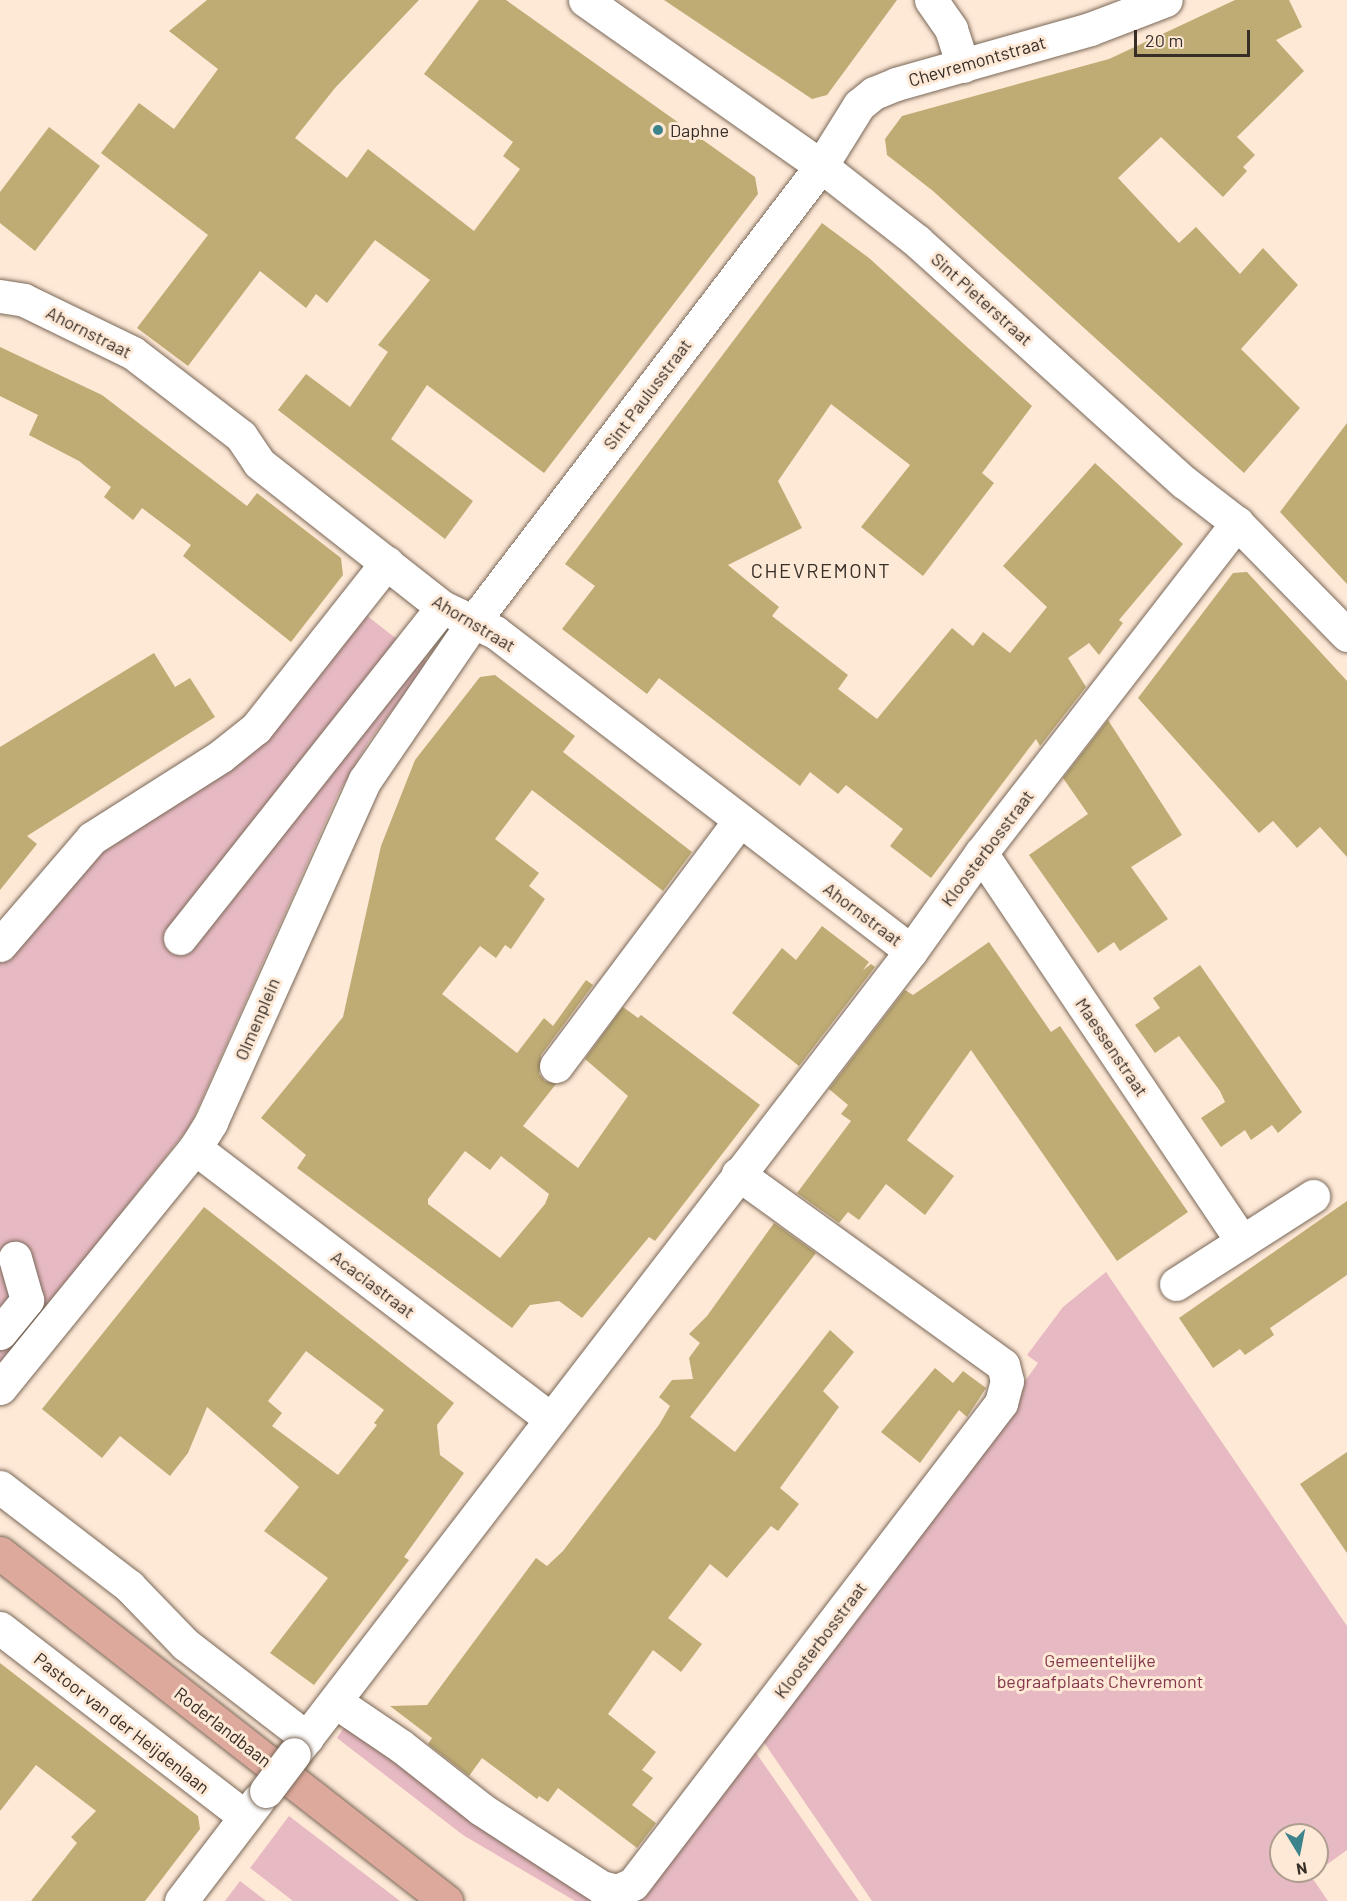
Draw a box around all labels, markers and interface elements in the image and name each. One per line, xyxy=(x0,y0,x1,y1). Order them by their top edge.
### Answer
scale bar xyxy=(1137,18,1252,56)
text: 20 m xyxy=(1145,29,1183,51)
street label: Chevremontstraat xyxy=(906,31,1048,91)
place label: Daphne xyxy=(670,119,729,141)
marker: Daphne xyxy=(651,123,665,137)
street label: Sint Pieterstraat xyxy=(927,248,1037,350)
street label: Ahornstraat xyxy=(43,301,135,363)
street label: Sint Paulusstraat xyxy=(598,334,696,454)
district label: CHEVREMONT xyxy=(751,558,891,582)
street label: Ahornstraat xyxy=(429,590,519,656)
street label: Kloosterbosstraat xyxy=(936,785,1038,911)
street label: Ahornstraat xyxy=(819,877,907,951)
street label: Olmenplein xyxy=(230,975,284,1063)
street label: Maessenstraat xyxy=(1071,994,1153,1100)
street label: Acaciastraat xyxy=(327,1246,419,1322)
street label: Kloosterbosstraat xyxy=(769,1577,871,1703)
street label: Pastoor van der Heijdenlaan xyxy=(30,1648,214,1798)
park label: Gemeentelijke begraafplaats Chevremont xyxy=(997,1650,1203,1692)
street label: Roderlandbaan xyxy=(170,1682,276,1772)
north arrow xyxy=(1269,1823,1329,1883)
text: N xyxy=(1295,1859,1309,1880)

